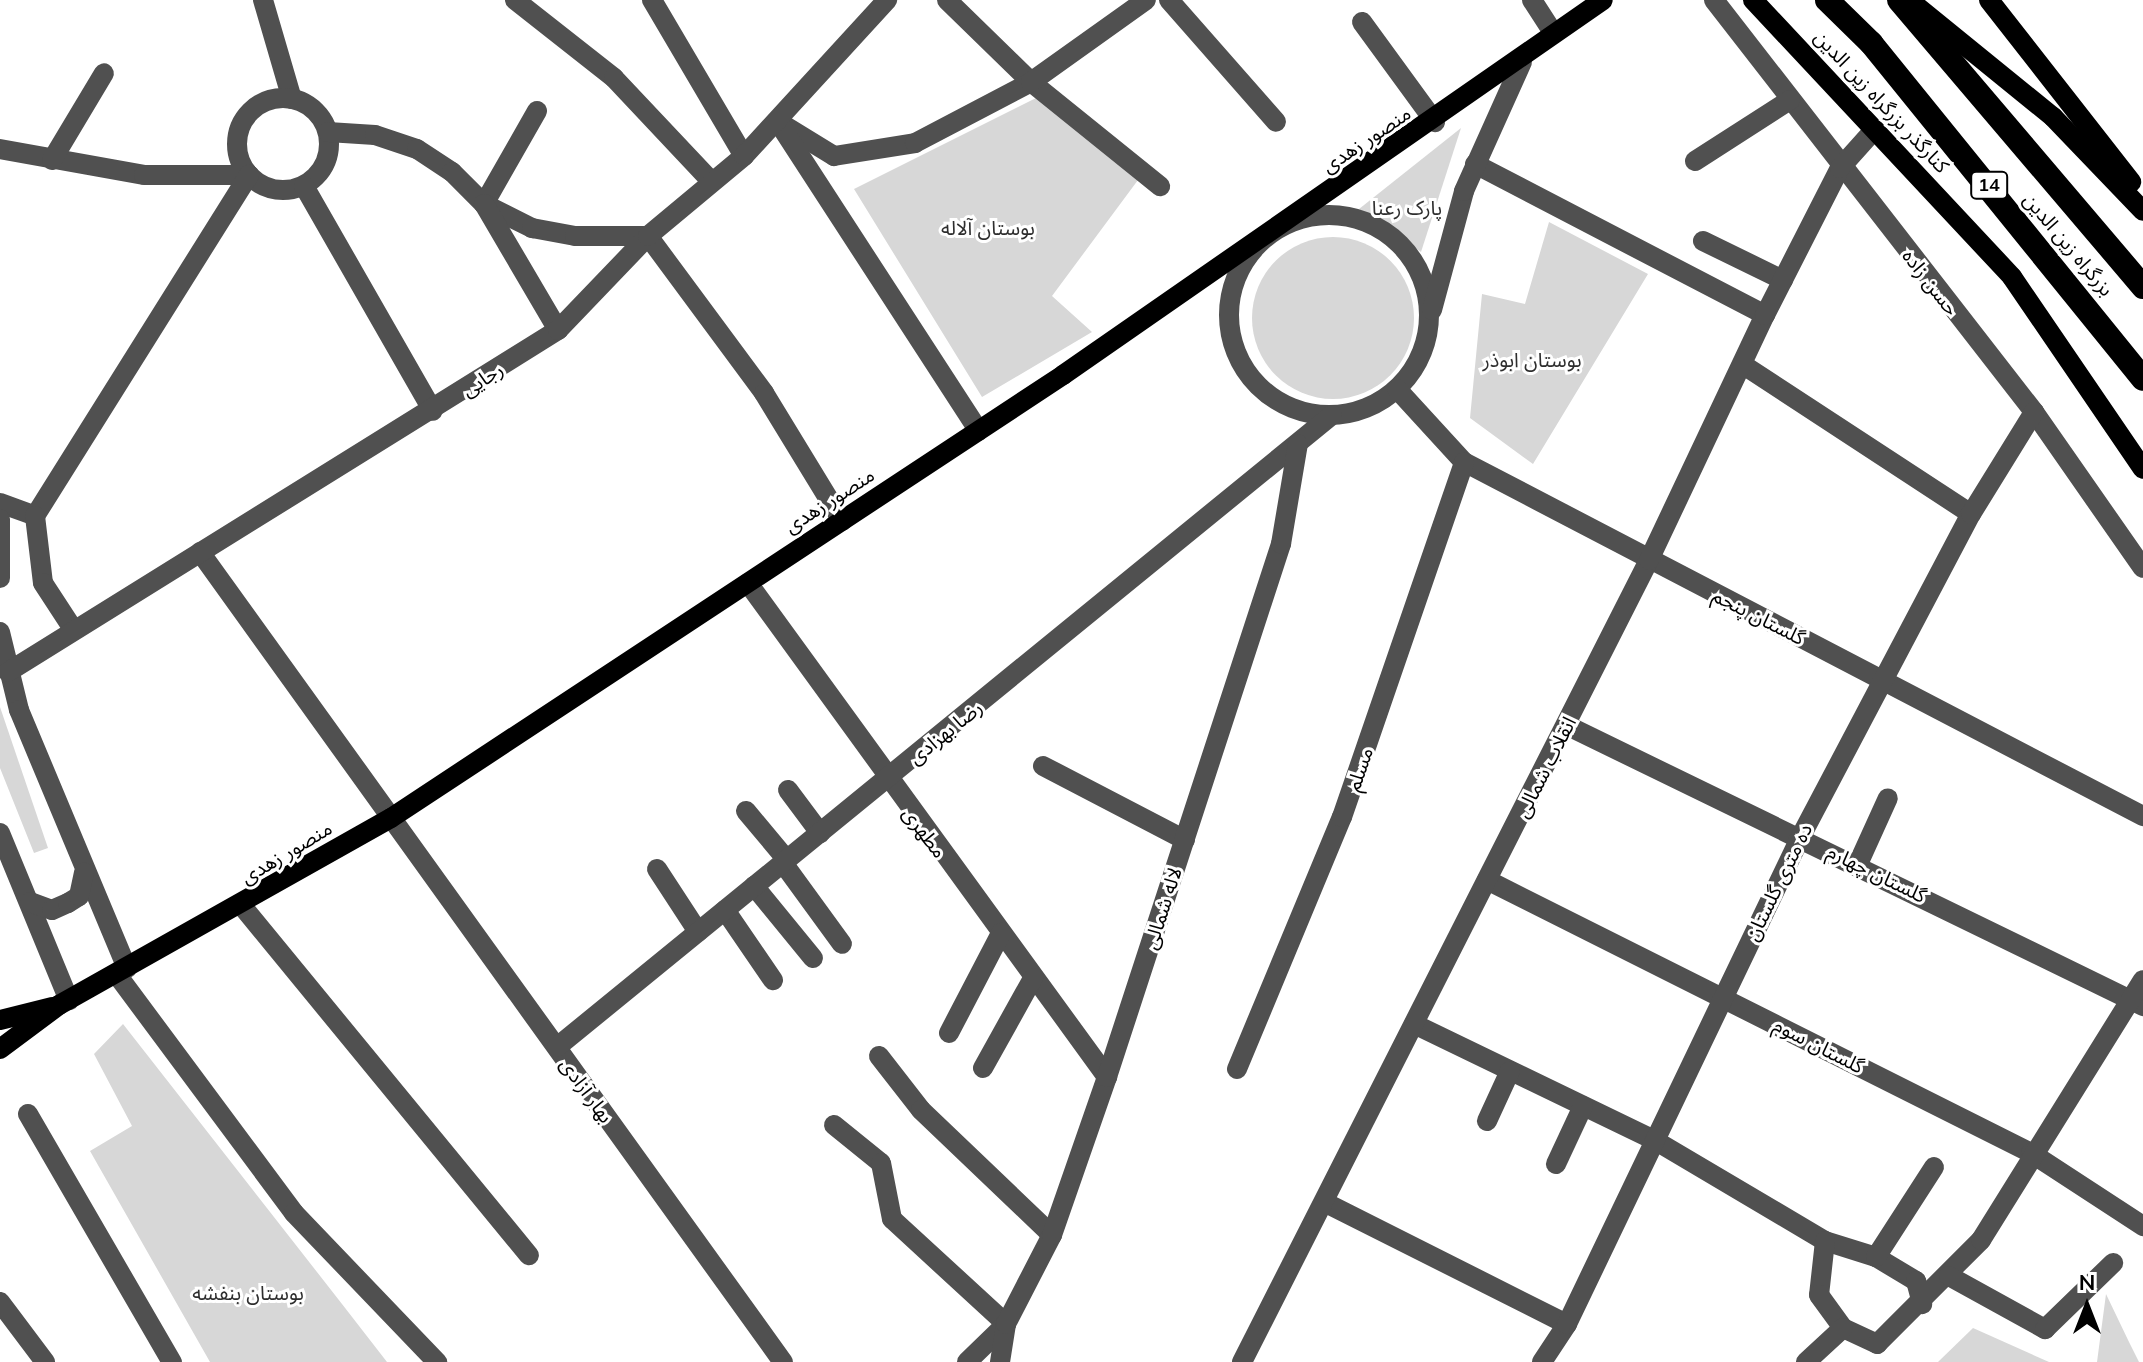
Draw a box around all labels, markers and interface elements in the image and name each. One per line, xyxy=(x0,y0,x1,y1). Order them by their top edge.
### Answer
street label: کنارگذر بزرگراه زین الدین xyxy=(1810,25,1954,177)
street label: منصور زهدی xyxy=(1317,100,1415,178)
road number: 14 xyxy=(1969,171,2009,199)
street label: بزرگراه زین الدین xyxy=(2019,188,2119,300)
park label: پارک رعنا xyxy=(1372,195,1442,219)
park label: بوستان آلاله xyxy=(941,215,1035,239)
street label: حسن زاده xyxy=(1898,244,1964,320)
park label: بوستان ابوذر xyxy=(1482,347,1582,371)
street label: رجایی xyxy=(457,357,507,401)
street label: منصور زهدی xyxy=(780,462,878,538)
street label: گلستان پنجم xyxy=(1709,583,1809,649)
street label: رضا بهزادی xyxy=(903,695,987,769)
street label: انقلاب شمالی xyxy=(1509,713,1581,821)
street label: مسلم xyxy=(1340,744,1378,794)
street label: مطهری xyxy=(898,802,952,862)
street label: منصور زهدی xyxy=(236,815,336,889)
street label: ده متری گلستان xyxy=(1739,819,1817,945)
street label: گلستان چهارم xyxy=(1823,839,1931,907)
street label: لاله شمالی xyxy=(1137,864,1187,952)
street label: گلستان سوم xyxy=(1770,1012,1868,1078)
street label: بهار آزادی xyxy=(555,1053,619,1127)
north arrow xyxy=(2047,1266,2127,1346)
text: N xyxy=(2079,1268,2095,1296)
park label: بوستان بنفشه xyxy=(192,1280,304,1304)

